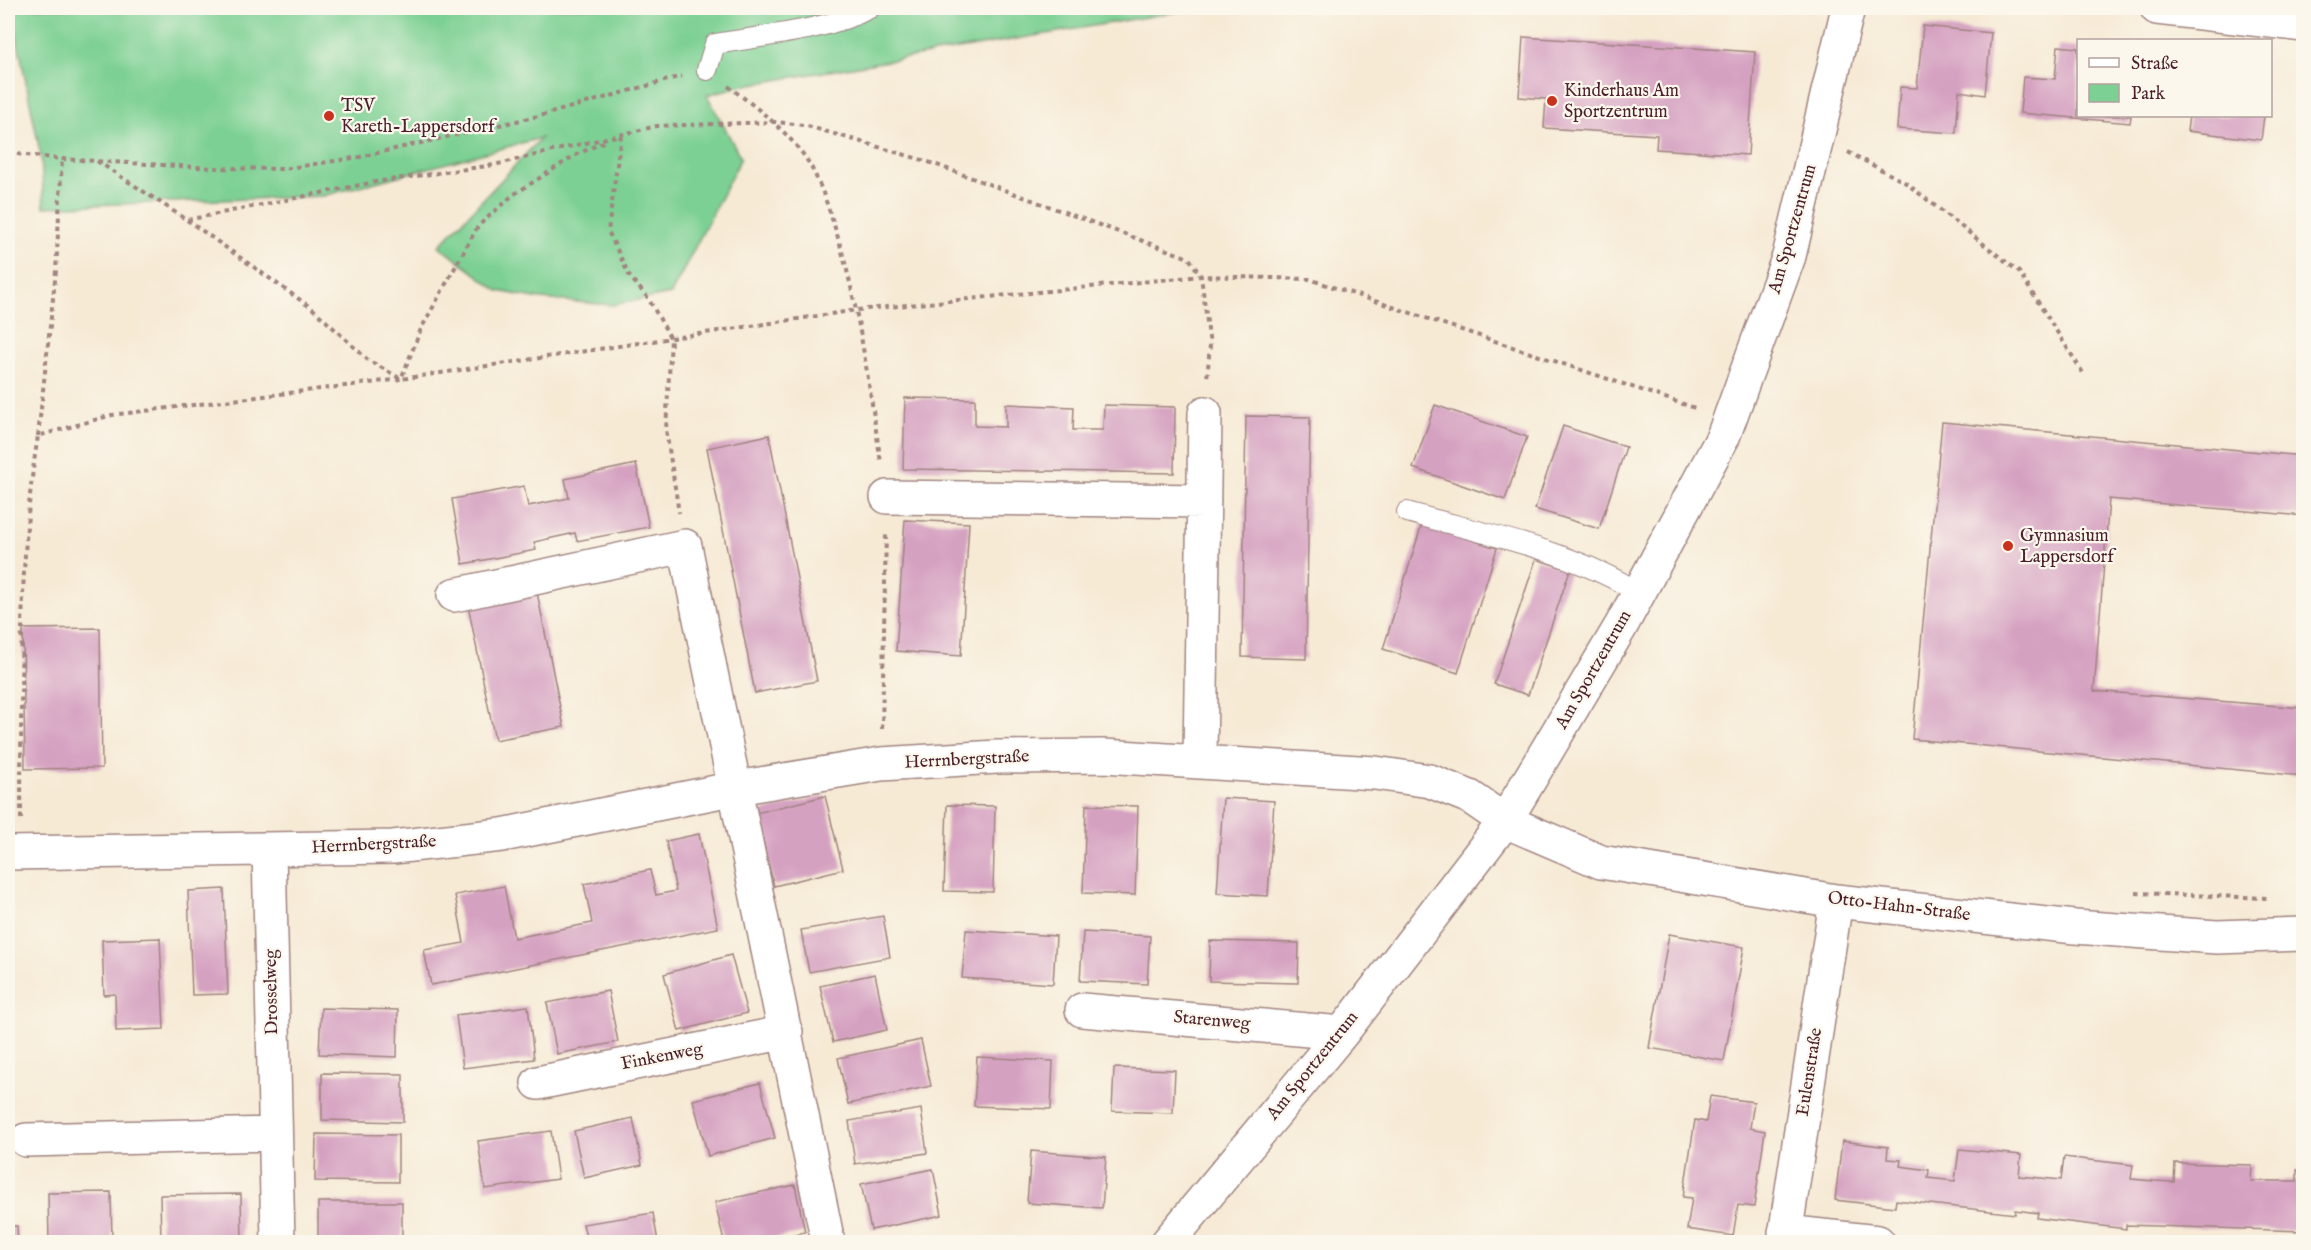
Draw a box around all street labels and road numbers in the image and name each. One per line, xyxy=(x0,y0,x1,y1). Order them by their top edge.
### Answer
street label: Am Sportzentrum xyxy=(1763,162,1822,297)
street label: Am Sportzentrum xyxy=(1550,606,1637,734)
street label: Herrnbergstraße xyxy=(904,745,1030,775)
street label: Herrnbergstraße xyxy=(311,830,437,860)
street label: Otto-Hahn-Straße xyxy=(1826,887,1972,927)
street label: Drosselweg xyxy=(260,949,284,1035)
street label: Starenweg xyxy=(1173,1006,1252,1036)
street label: Am Sportzentrum xyxy=(1261,1007,1364,1126)
street label: Eulenstraße xyxy=(1792,1026,1828,1118)
street label: Finkenweg xyxy=(619,1038,705,1076)

